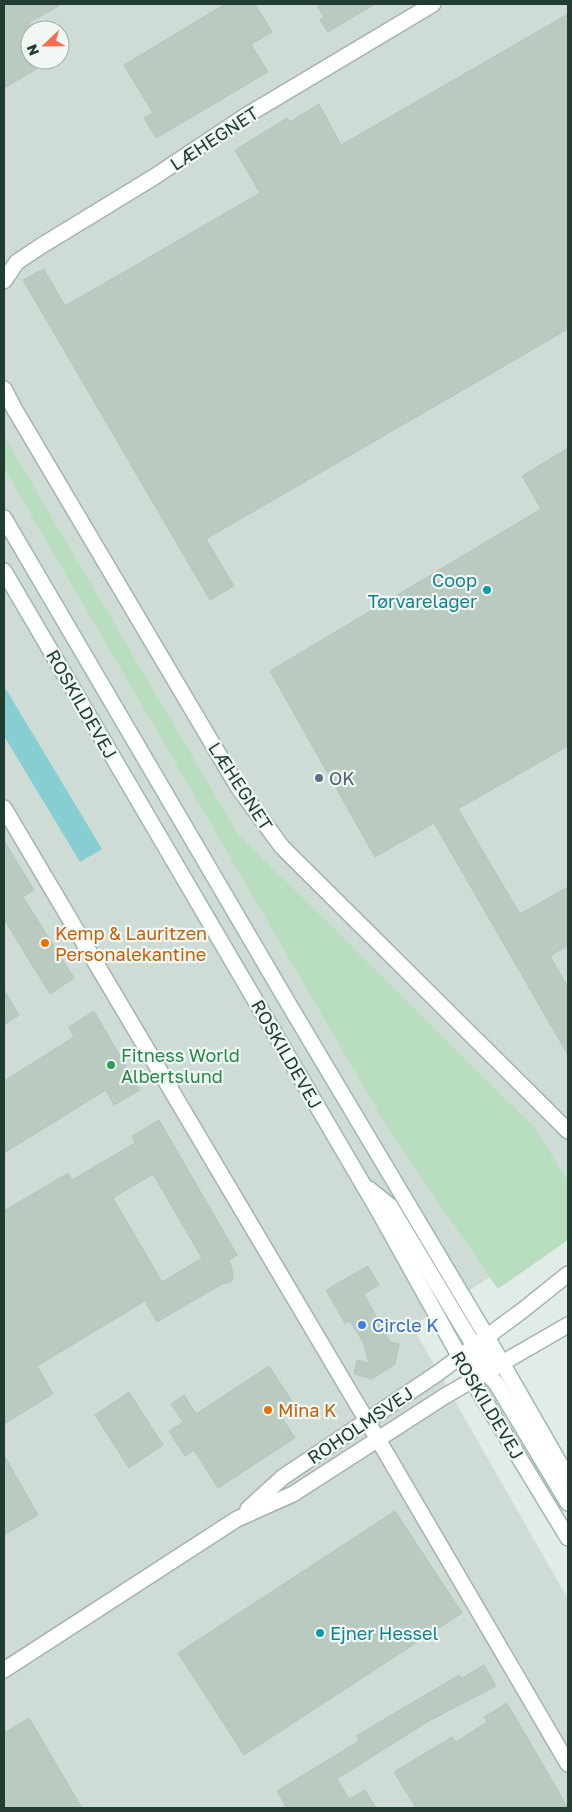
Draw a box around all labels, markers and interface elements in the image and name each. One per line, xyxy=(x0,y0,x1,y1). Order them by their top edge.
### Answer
north arrow xyxy=(20,20,70,70)
text: N xyxy=(23,42,42,58)
street label: LÆHEGNET xyxy=(166,101,262,175)
place label: Coop Tørvarelager xyxy=(368,569,477,612)
marker: Coop Tørvarelager xyxy=(481,584,493,596)
street label: ROSKILDEVEJ xyxy=(42,646,122,762)
street label: LÆHEGNET xyxy=(204,738,278,834)
place label: OK xyxy=(329,767,355,789)
marker: OK xyxy=(313,772,325,784)
place label: Kemp & Lauritzen Personalekantine xyxy=(55,922,207,965)
marker: Kemp & Lauritzen Personalekantine xyxy=(39,937,51,949)
street label: ROSKILDEVEJ xyxy=(247,996,327,1112)
place label: Fitness World Albertslund xyxy=(121,1044,240,1087)
marker: Fitness World Albertslund xyxy=(105,1059,117,1071)
place label: Circle K xyxy=(372,1314,439,1336)
marker: Circle K xyxy=(356,1319,368,1331)
street label: ROSKILDEVEJ xyxy=(447,1347,529,1463)
street label: ROHOLMSVEJ xyxy=(303,1382,417,1468)
place label: Mina K xyxy=(278,1399,336,1421)
marker: Mina K xyxy=(262,1404,274,1416)
place label: Ejner Hessel xyxy=(330,1622,438,1644)
marker: Ejner Hessel xyxy=(314,1627,326,1639)

